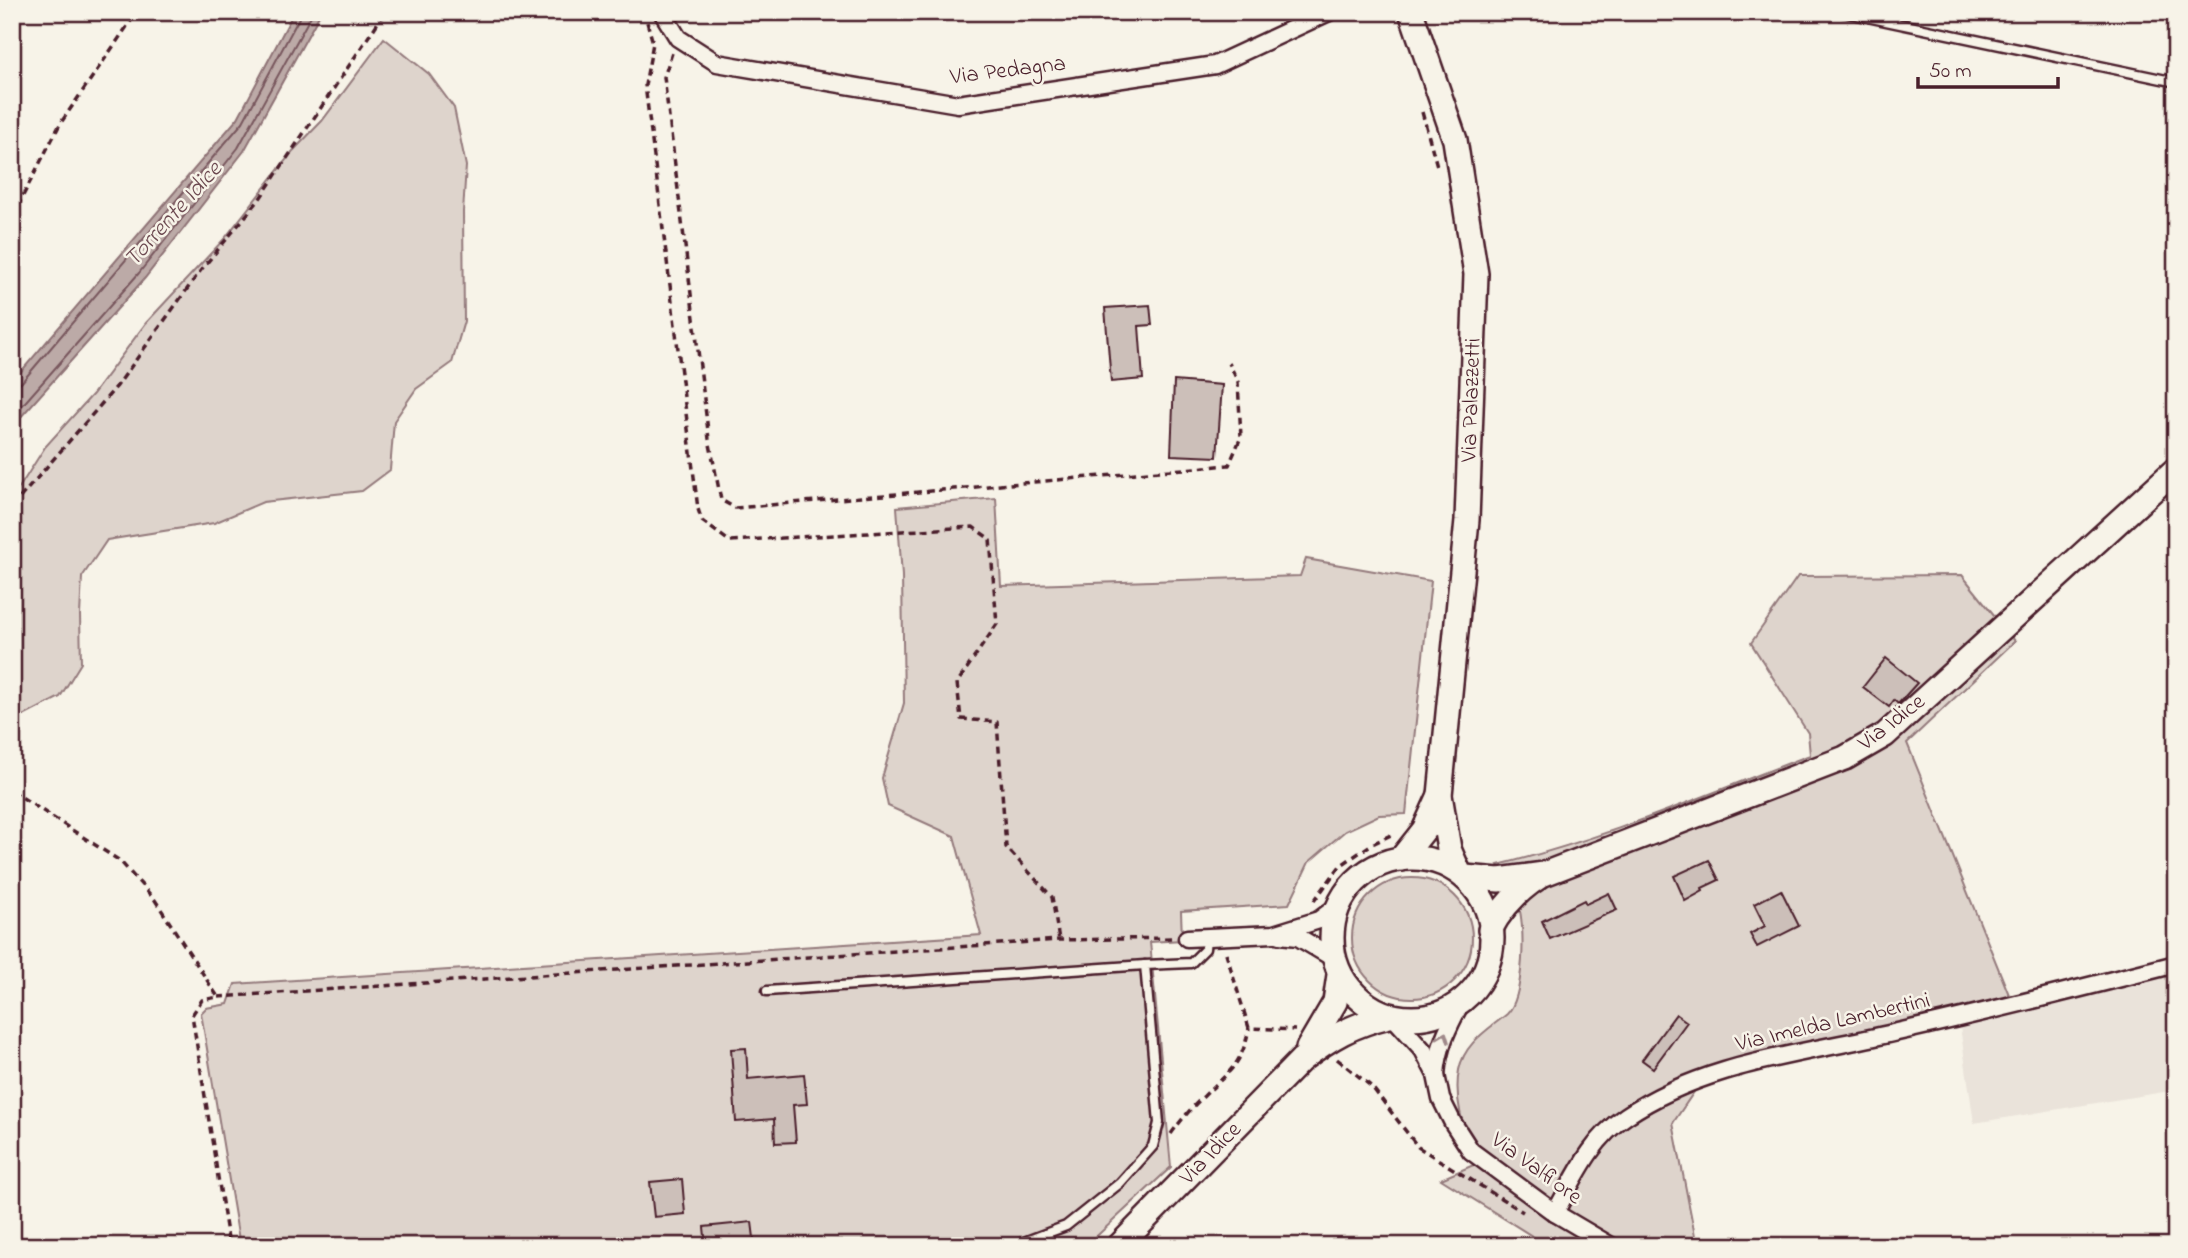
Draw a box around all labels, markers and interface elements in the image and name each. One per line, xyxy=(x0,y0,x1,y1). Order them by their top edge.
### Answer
scale bar xyxy=(1918,46,2058,90)
street label: Via Pedagna xyxy=(947,48,1068,96)
text: 50 m xyxy=(1929,57,1972,87)
water label: Torrente Idice xyxy=(117,153,232,276)
street label: Via Palazzetti xyxy=(1453,337,1491,464)
street label: Via Idice xyxy=(1851,686,1933,760)
street label: Via Imelda Lambertini xyxy=(1732,985,1933,1062)
one-way arrow xyxy=(1436,1032,1450,1044)
street label: Via Idice xyxy=(1172,1114,1250,1194)
street label: Via Valfiore xyxy=(1483,1124,1589,1214)

